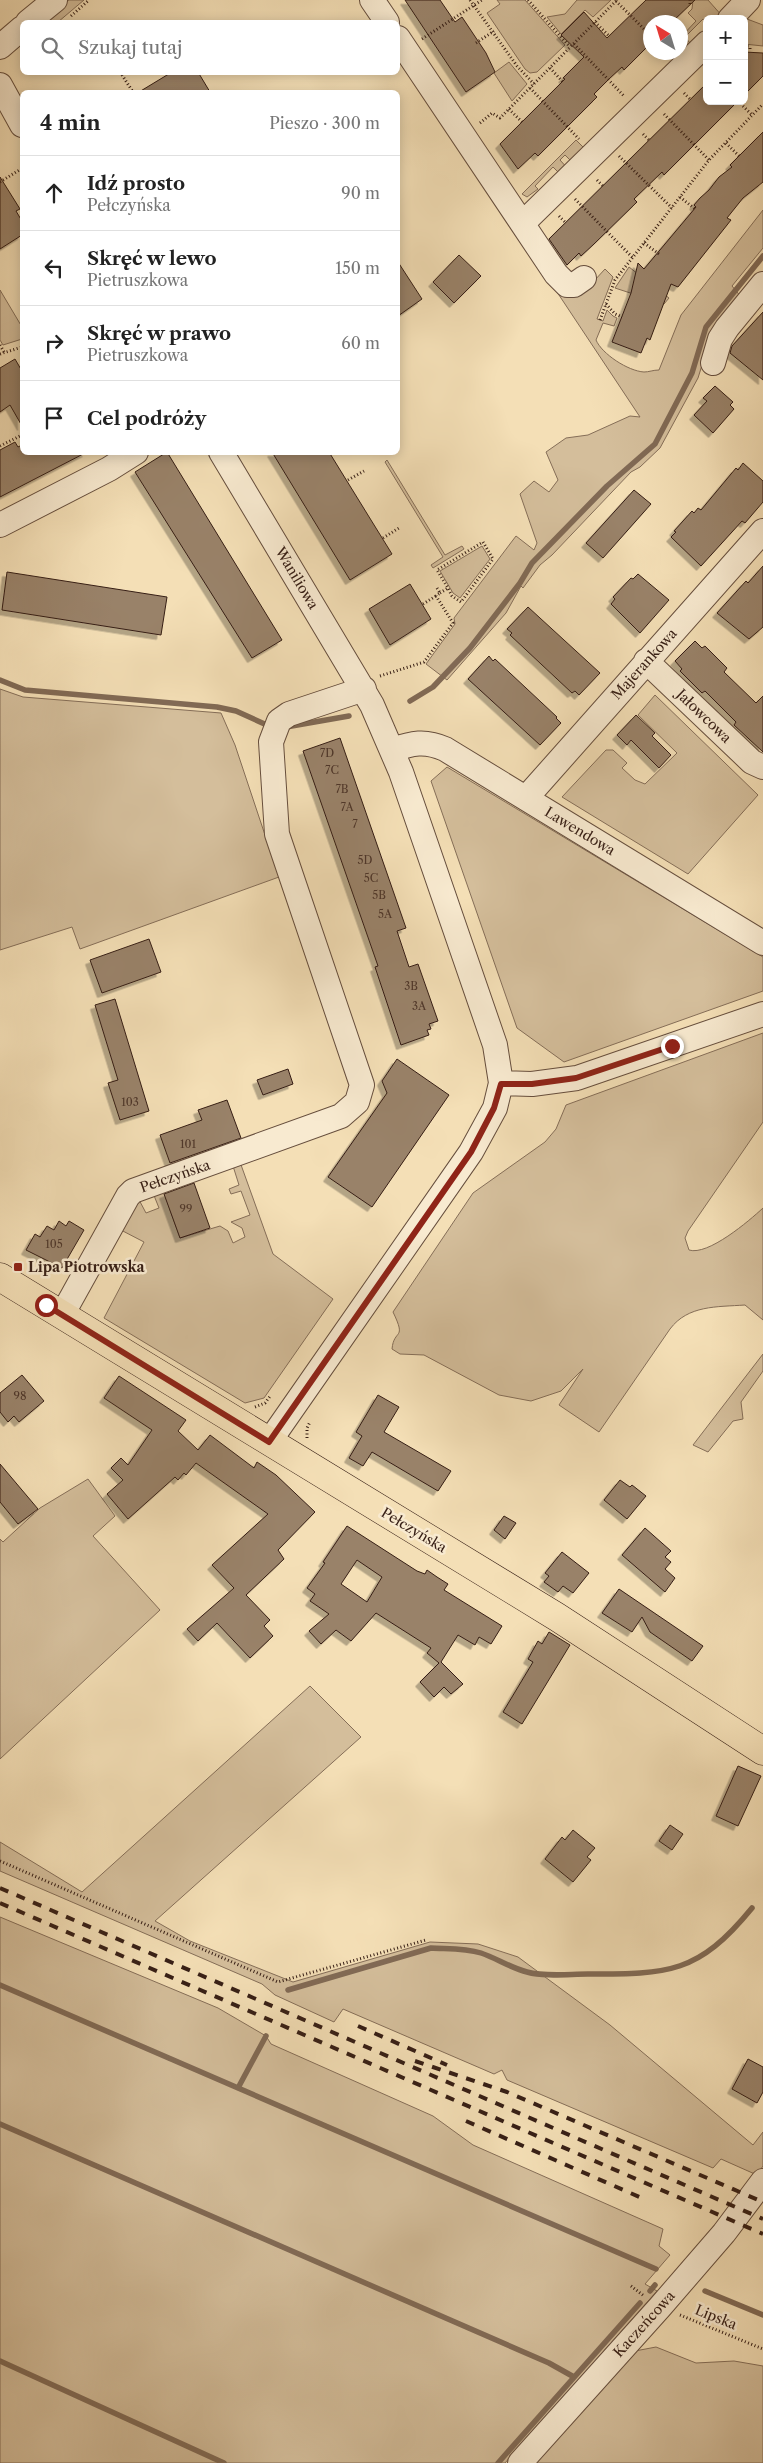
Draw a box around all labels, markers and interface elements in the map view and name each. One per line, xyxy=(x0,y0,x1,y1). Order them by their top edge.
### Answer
north arrow xyxy=(643,15,688,60)
map controls xyxy=(703,15,748,105)
button: + xyxy=(703,15,748,60)
search box xyxy=(20,20,400,75)
icon: search xyxy=(38,34,66,62)
text: Szukaj tutaj xyxy=(78,36,182,59)
button: − xyxy=(703,60,748,105)
text: 4 min xyxy=(40,110,101,135)
text: Pieszo · 300 m xyxy=(269,113,380,133)
text: Idź prosto xyxy=(87,172,185,195)
icon: ahead xyxy=(40,179,68,207)
text: 90 m xyxy=(341,183,380,203)
text: Pełczyńska xyxy=(87,195,171,215)
text: Skręć w lewo xyxy=(87,247,217,270)
icon: left xyxy=(40,254,68,282)
text: 150 m xyxy=(335,258,380,278)
text: Pietruszkowa xyxy=(87,270,188,290)
text: Skręć w prawo xyxy=(87,322,231,345)
icon: right xyxy=(40,329,68,357)
text: 60 m xyxy=(341,333,380,353)
text: Pietruszkowa xyxy=(87,345,188,365)
icon: arrive xyxy=(40,404,68,432)
text: Cel podróży xyxy=(87,407,206,430)
street label: Waniliowa xyxy=(271,543,323,613)
street label: Majerankowa xyxy=(607,624,681,703)
street label: Jałowcowa xyxy=(671,684,736,747)
house number: 7D xyxy=(320,746,334,760)
house number: 7C xyxy=(325,763,339,777)
house number: 7B xyxy=(335,782,349,796)
house number: 7A xyxy=(340,800,354,814)
street label: Lawendowa xyxy=(541,803,619,859)
house number: 7 xyxy=(352,817,358,831)
house number: 5D xyxy=(358,853,373,867)
house number: 5C xyxy=(364,871,378,885)
house number: 5B xyxy=(372,888,386,902)
house number: 5A xyxy=(378,907,393,921)
house number: 3B xyxy=(404,979,418,993)
house number: 3A xyxy=(412,999,427,1013)
route end xyxy=(661,1035,684,1058)
house number: 103 xyxy=(121,1095,139,1109)
house number: 101 xyxy=(180,1137,196,1151)
street label: Pełczyńska xyxy=(137,1155,213,1196)
house number: 99 xyxy=(180,1202,192,1216)
house number: 105 xyxy=(45,1237,63,1251)
place label: Lipa Piotrowska xyxy=(28,1258,146,1276)
marker: Lipa Piotrowska xyxy=(12,1261,24,1273)
route start xyxy=(35,1294,58,1317)
house number: 98 xyxy=(14,1389,26,1403)
street label: Pełczyńska xyxy=(378,1503,451,1557)
street label: Kaczeńcowa xyxy=(609,2287,679,2361)
street label: Lipska xyxy=(693,2301,740,2334)

